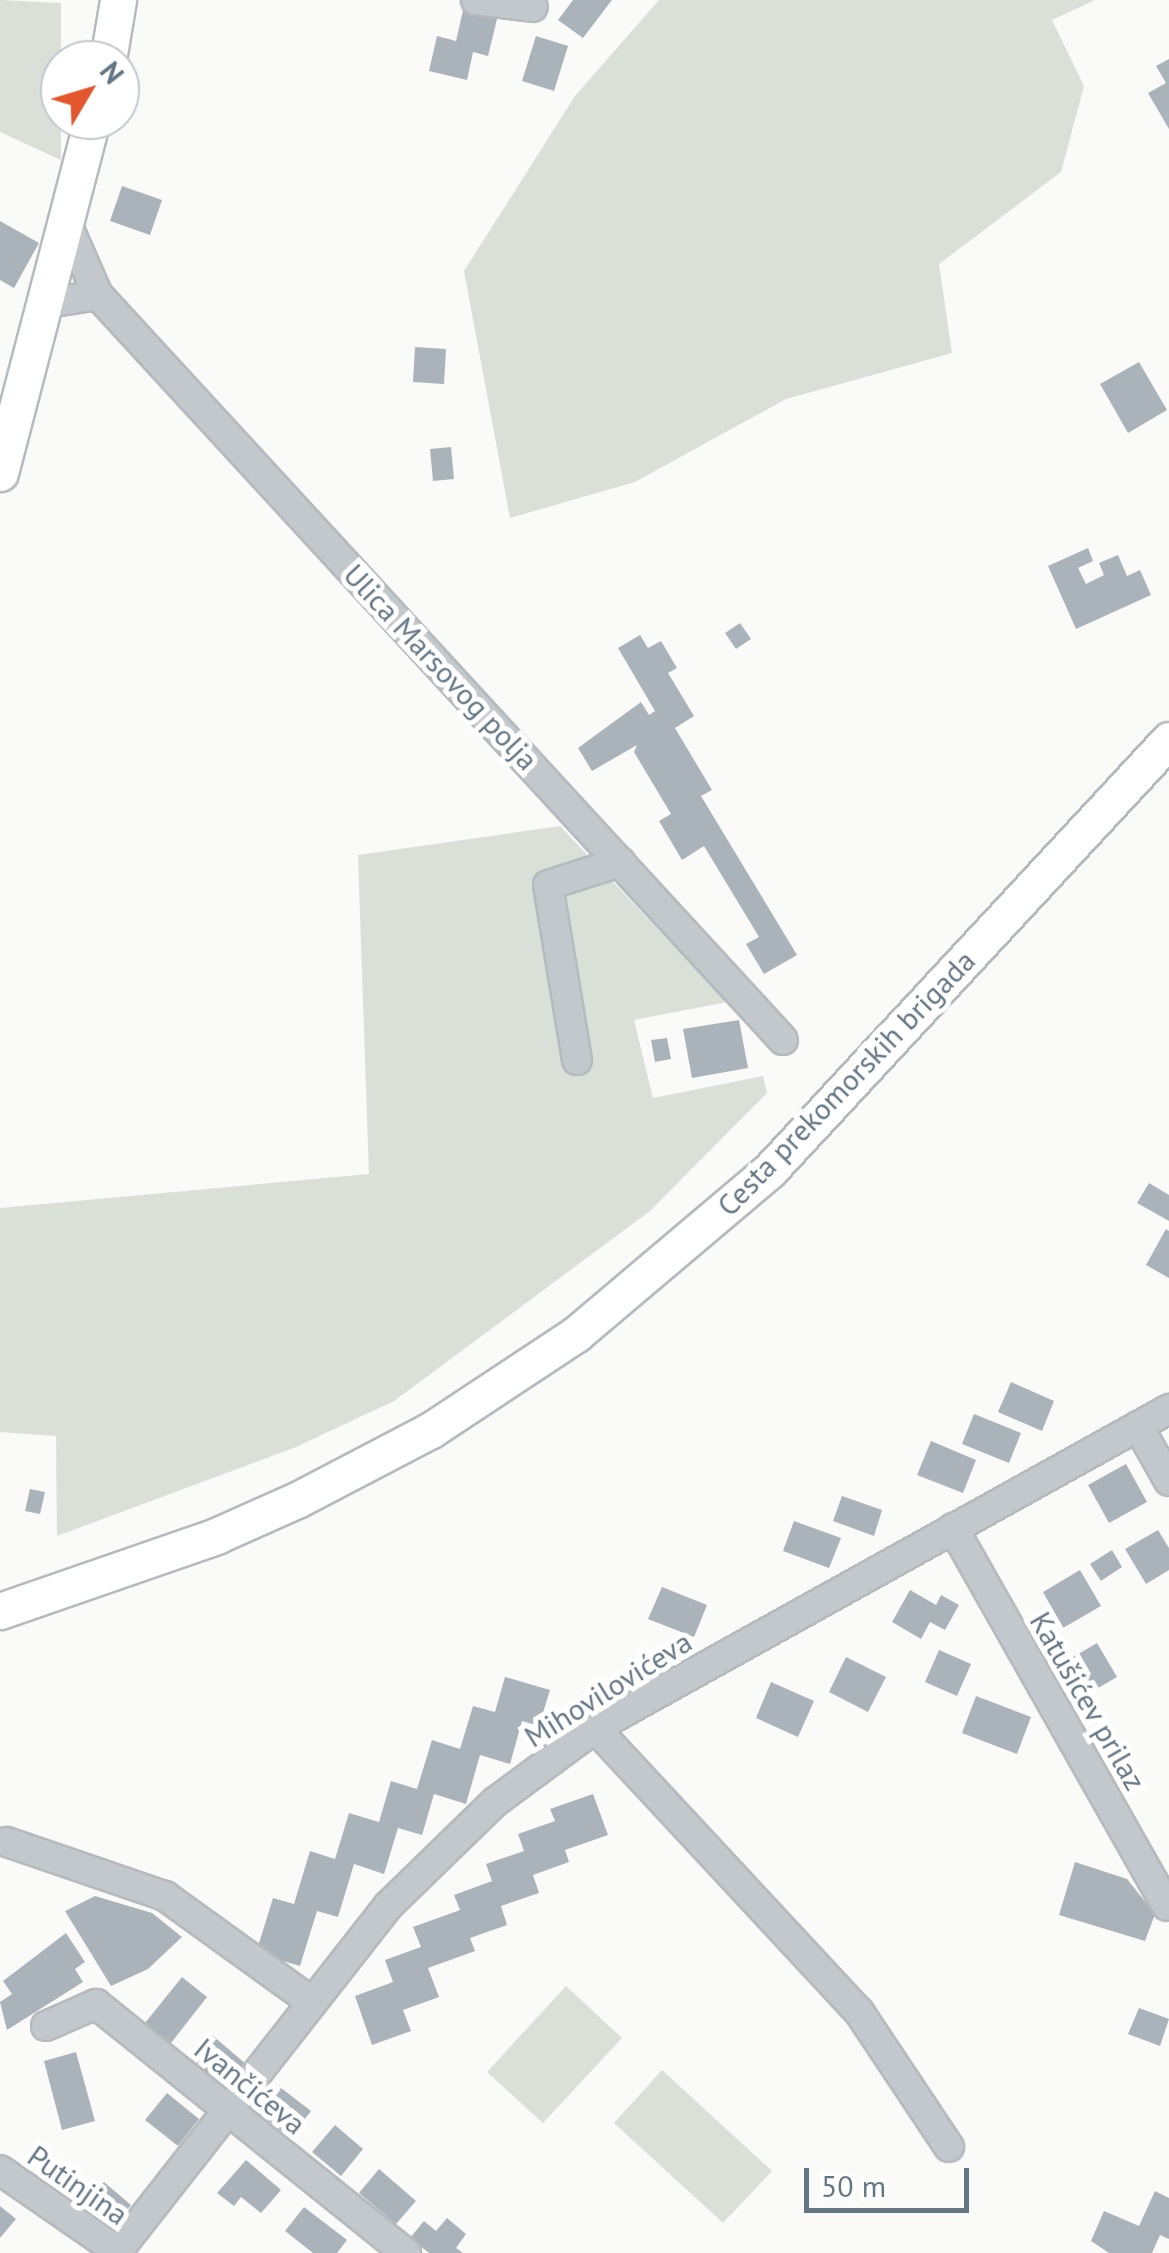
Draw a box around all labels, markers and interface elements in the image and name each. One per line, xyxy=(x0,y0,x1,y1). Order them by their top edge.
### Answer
north arrow xyxy=(40,40,140,140)
text: N xyxy=(92,54,133,91)
street label: Ulica Marsovog polja xyxy=(336,557,546,777)
street label: Cesta prekomorskih brigada xyxy=(710,943,982,1223)
street label: Katušićev prilaz xyxy=(1022,1605,1154,1797)
street label: Mihovilovićeva xyxy=(518,1623,698,1755)
street label: Ivančićeva xyxy=(187,2030,313,2142)
street label: Putinjina xyxy=(21,2138,135,2232)
scale bar xyxy=(809,2148,974,2210)
text: 50 m xyxy=(821,2166,886,2205)

